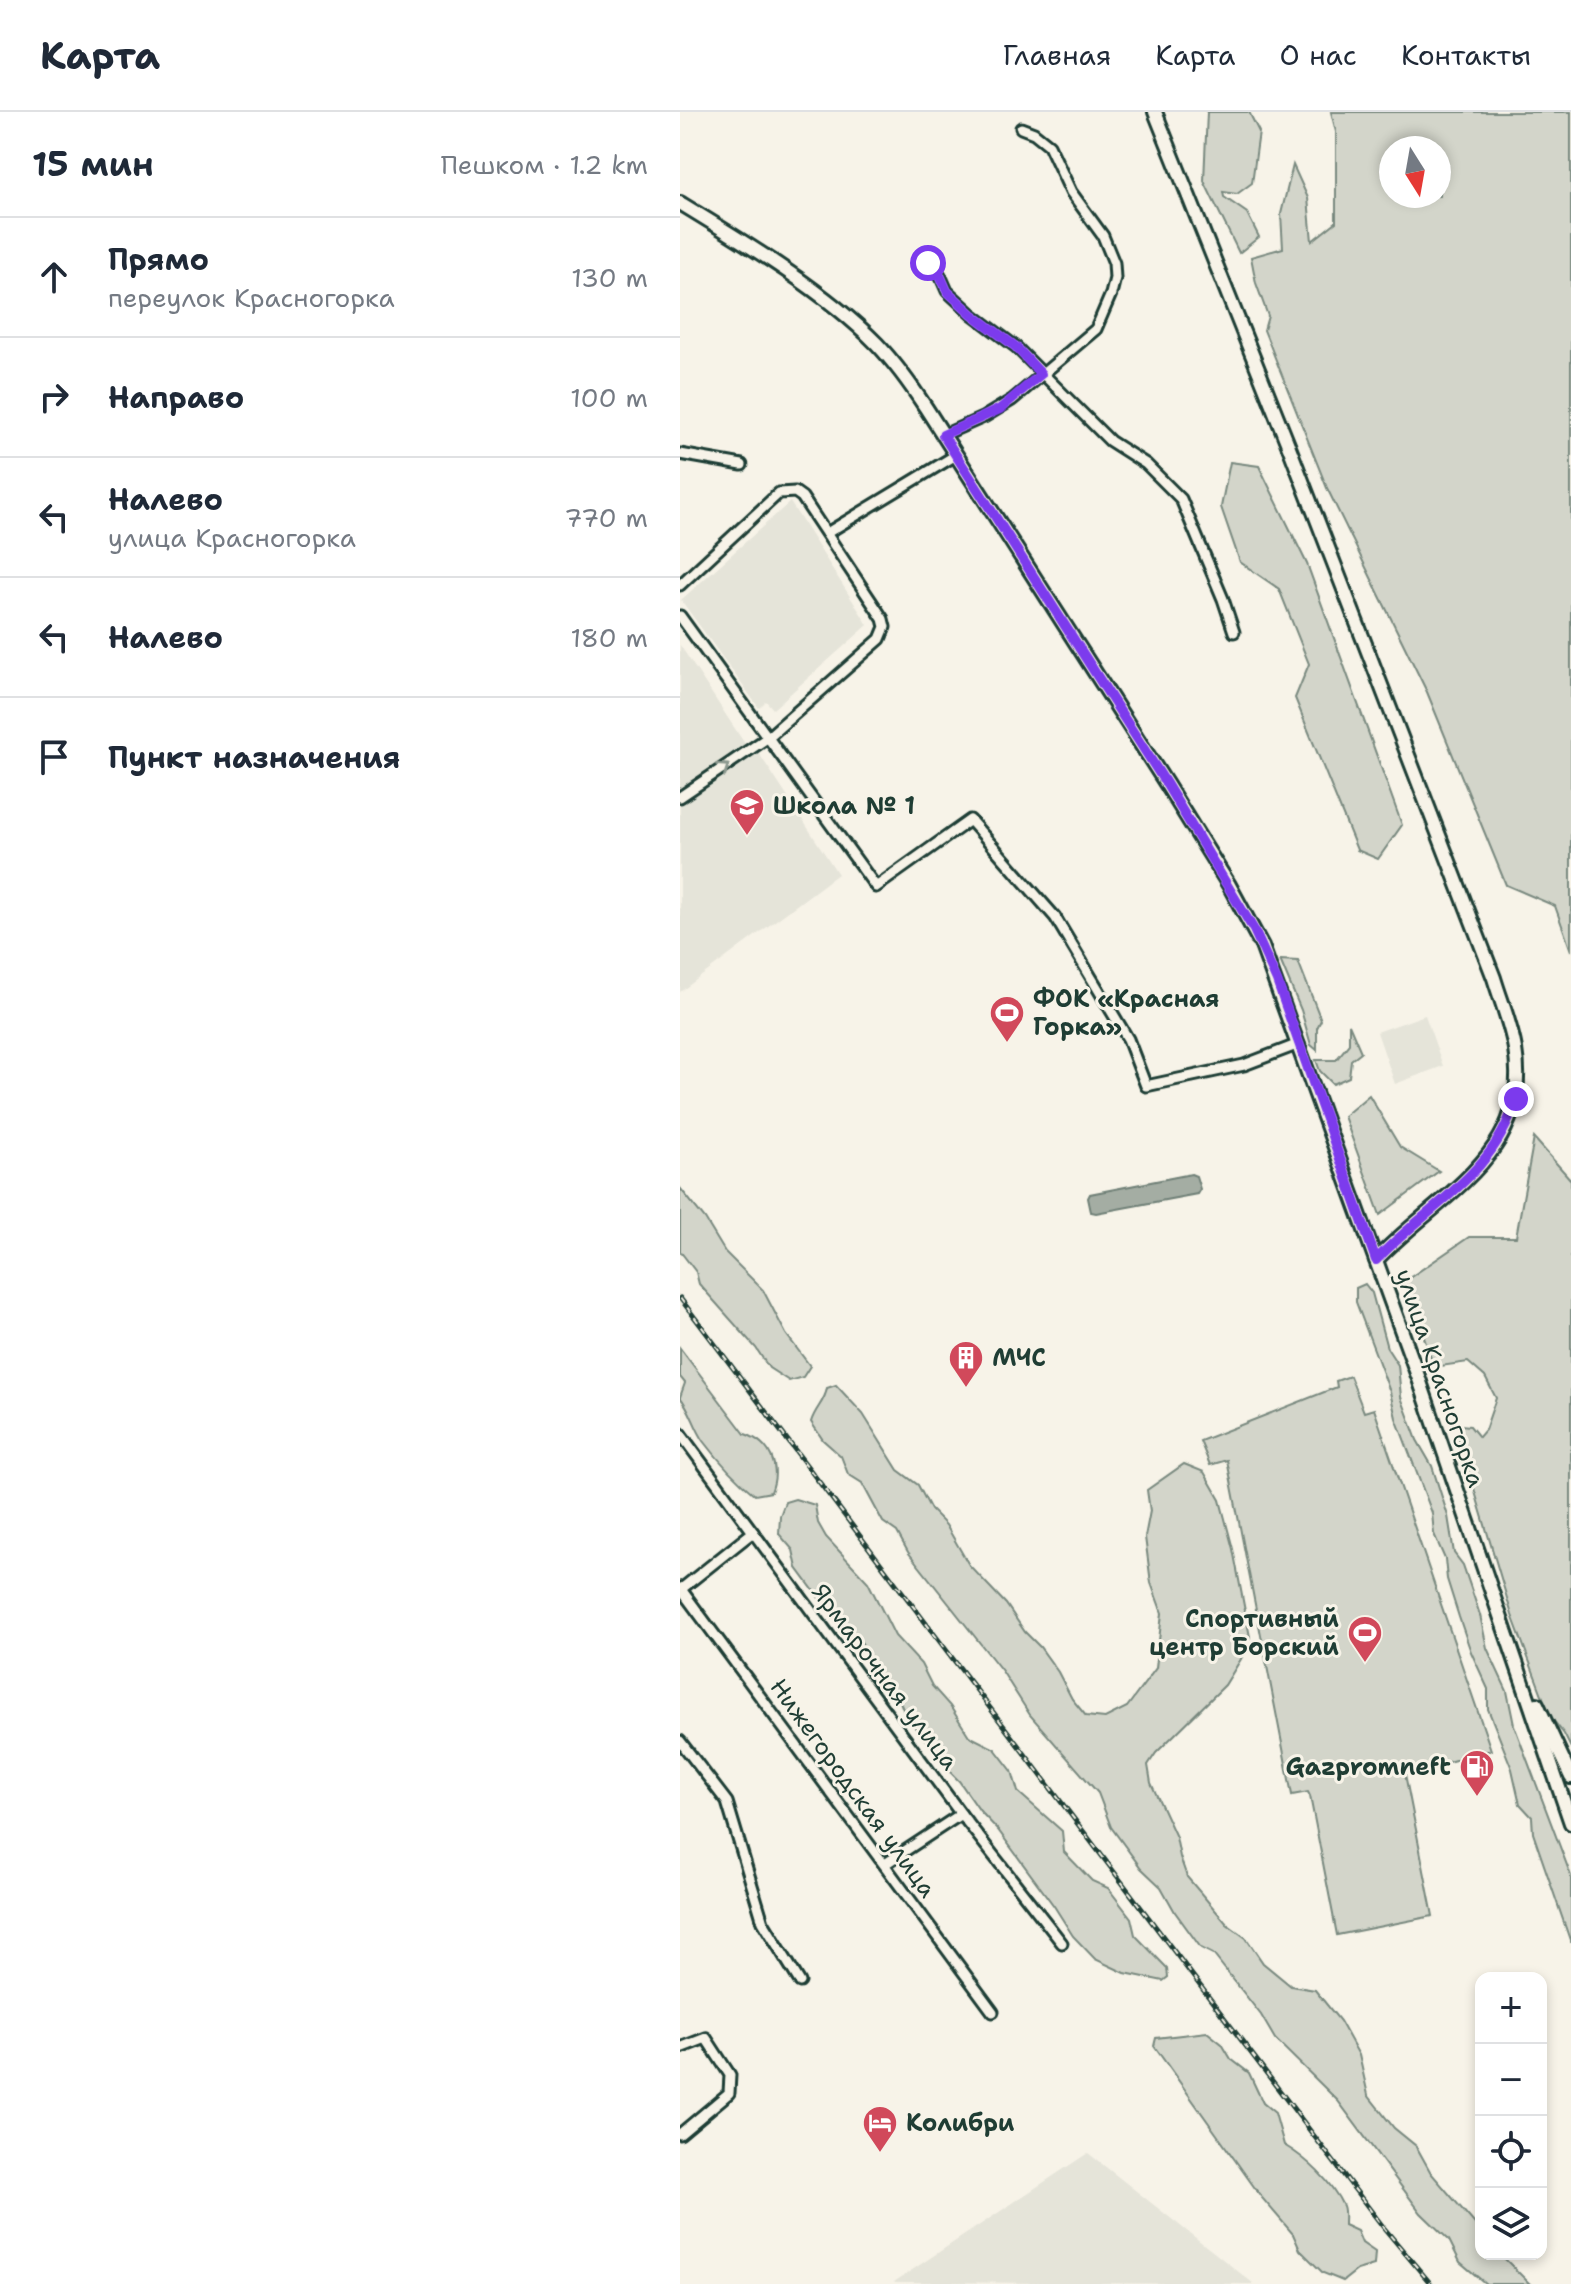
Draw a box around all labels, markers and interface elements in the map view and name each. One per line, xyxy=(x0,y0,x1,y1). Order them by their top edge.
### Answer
text: Карта xyxy=(40,30,160,81)
text: Главная xyxy=(1003,36,1111,74)
text: Карта xyxy=(1155,36,1235,74)
text: О нас xyxy=(1279,36,1357,74)
text: Контакты xyxy=(1401,36,1531,74)
north arrow xyxy=(1379,136,1451,208)
text: 15 мин xyxy=(32,141,154,187)
text: Пешком · 1.2 km xyxy=(441,147,648,182)
text: Прямо xyxy=(108,239,209,280)
route start xyxy=(910,245,946,281)
icon: ahead xyxy=(32,255,76,299)
text: 130 m xyxy=(571,260,648,295)
text: переулок Красногорка xyxy=(108,280,395,315)
icon: right xyxy=(32,375,76,419)
text: Направо xyxy=(108,377,244,418)
text: 100 m xyxy=(570,380,648,415)
text: Налево xyxy=(108,479,223,520)
icon: left xyxy=(32,495,76,539)
text: 770 m xyxy=(564,500,648,535)
text: улица Красногорка xyxy=(108,520,356,555)
icon: left xyxy=(32,615,76,659)
text: Налево xyxy=(108,617,223,658)
text: 180 m xyxy=(570,620,648,655)
icon: arrive xyxy=(32,735,76,779)
text: Пункт назначения xyxy=(108,737,400,778)
one-way arrow xyxy=(715,762,729,777)
school or university icon: Школа № 1 xyxy=(728,787,766,837)
place label: Школа № 1 xyxy=(773,790,915,822)
place label: ФОК «Красная Горка» xyxy=(1033,983,1220,1043)
sports icon: ФОК «Красная Горка» xyxy=(988,994,1026,1044)
route end xyxy=(1498,1081,1534,1117)
street label: улица Красногорка xyxy=(1388,1265,1492,1491)
building icon: МЧС xyxy=(947,1339,985,1389)
place label: МЧС xyxy=(992,1342,1046,1374)
street label: Ярмарочная улица xyxy=(804,1577,966,1777)
place label: Спортивный центр Борский xyxy=(1149,1603,1339,1663)
sports icon: Спортивный центр Борский xyxy=(1346,1614,1384,1664)
street label: Нижегородская улица xyxy=(763,1672,943,1904)
fuel station icon: Gazpromneft xyxy=(1458,1748,1496,1798)
place label: Gazpromneft xyxy=(1286,1751,1451,1783)
map controls xyxy=(1475,1972,1547,2260)
button: + xyxy=(1475,1972,1547,2044)
button: − xyxy=(1475,2044,1547,2116)
hotel icon: Колибри xyxy=(861,2104,899,2154)
place label: Колибри xyxy=(906,2107,1015,2139)
button: locate xyxy=(1475,2116,1547,2188)
button: layers xyxy=(1475,2188,1547,2260)

